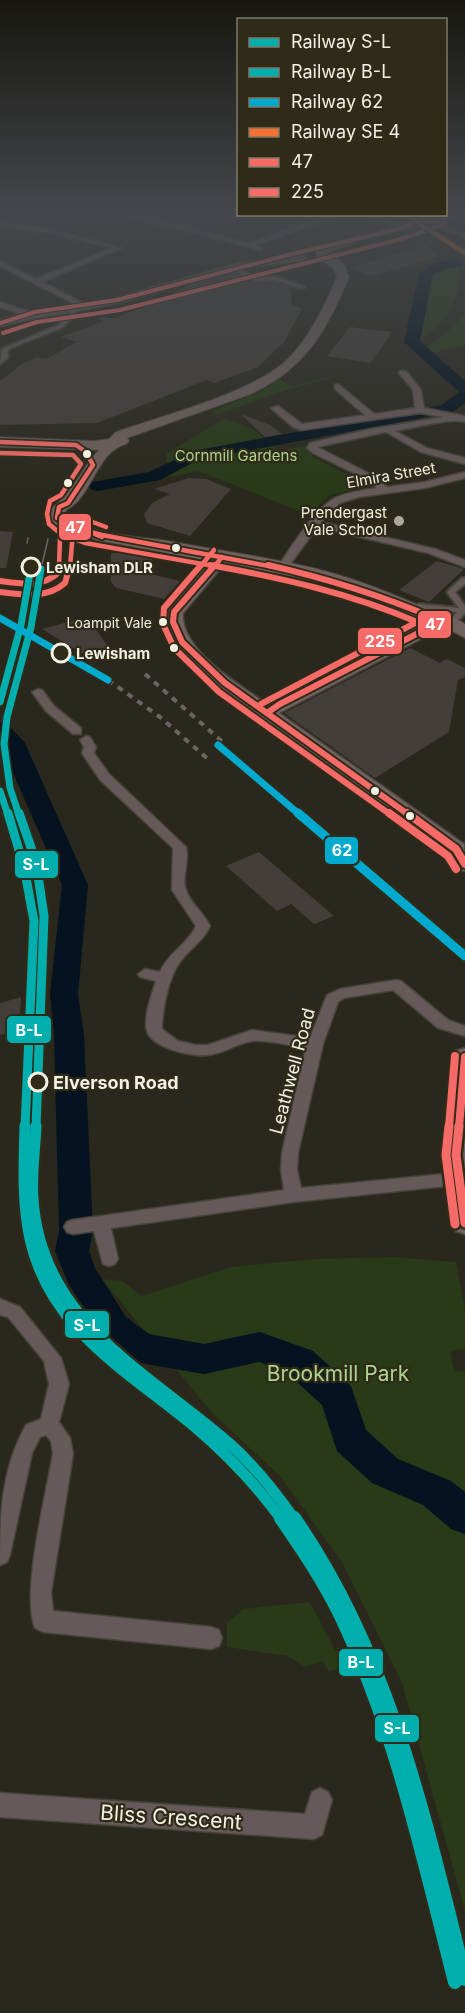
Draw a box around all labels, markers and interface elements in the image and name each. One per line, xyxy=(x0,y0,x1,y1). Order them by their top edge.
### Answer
legend xyxy=(237,18,447,216)
text: Railway S-L xyxy=(291,31,391,52)
text: Railway B-L xyxy=(291,61,391,82)
text: Railway 62 xyxy=(291,91,383,112)
text: Railway SE 4 xyxy=(291,121,400,142)
text: 47 xyxy=(291,151,313,172)
text: 225 xyxy=(291,181,324,202)
park label: Cornmill Gardens xyxy=(175,446,297,465)
unlabelled marker xyxy=(81,448,93,460)
street label: Elmira Street xyxy=(345,458,437,492)
unlabelled marker xyxy=(62,477,74,489)
place label: Prendergast Vale School xyxy=(301,503,387,539)
line badge: 47 xyxy=(58,513,92,541)
marker: Prendergast Vale School xyxy=(392,514,406,528)
text: 47 xyxy=(65,517,85,537)
unlabelled marker xyxy=(170,542,182,554)
marker: Lewisham DLR xyxy=(21,557,41,577)
place label: Lewisham DLR xyxy=(46,558,153,577)
line badge: 47 xyxy=(417,610,452,639)
place label: Loampit Vale xyxy=(67,614,152,631)
text: 47 xyxy=(425,614,445,634)
marker: Loampit Vale xyxy=(157,616,169,628)
line badge: 225 xyxy=(357,627,403,655)
text: 225 xyxy=(365,631,395,651)
unlabelled marker xyxy=(168,642,180,654)
marker: Lewisham xyxy=(51,643,71,663)
place label: Lewisham xyxy=(76,644,150,663)
unlabelled marker xyxy=(369,785,381,797)
unlabelled marker xyxy=(404,810,416,822)
line badge: 62 xyxy=(324,836,359,865)
text: 62 xyxy=(332,840,352,860)
line badge: S-L xyxy=(14,850,59,879)
text: S-L xyxy=(22,854,50,874)
street label: Leathwell Road xyxy=(265,1006,319,1136)
line badge: B-L xyxy=(6,1015,52,1044)
text: B-L xyxy=(15,1020,43,1040)
marker: Elverson Road xyxy=(28,1072,48,1092)
place label: Elverson Road xyxy=(53,1072,179,1093)
line badge: S-L xyxy=(64,1310,110,1339)
text: S-L xyxy=(73,1315,101,1335)
park label: Brookmill Park xyxy=(267,1361,410,1386)
line badge: B-L xyxy=(338,1648,384,1677)
text: B-L xyxy=(347,1652,375,1672)
line badge: S-L xyxy=(374,1714,420,1743)
text: S-L xyxy=(383,1718,411,1738)
street label: Bliss Crescent xyxy=(99,1800,243,1834)

